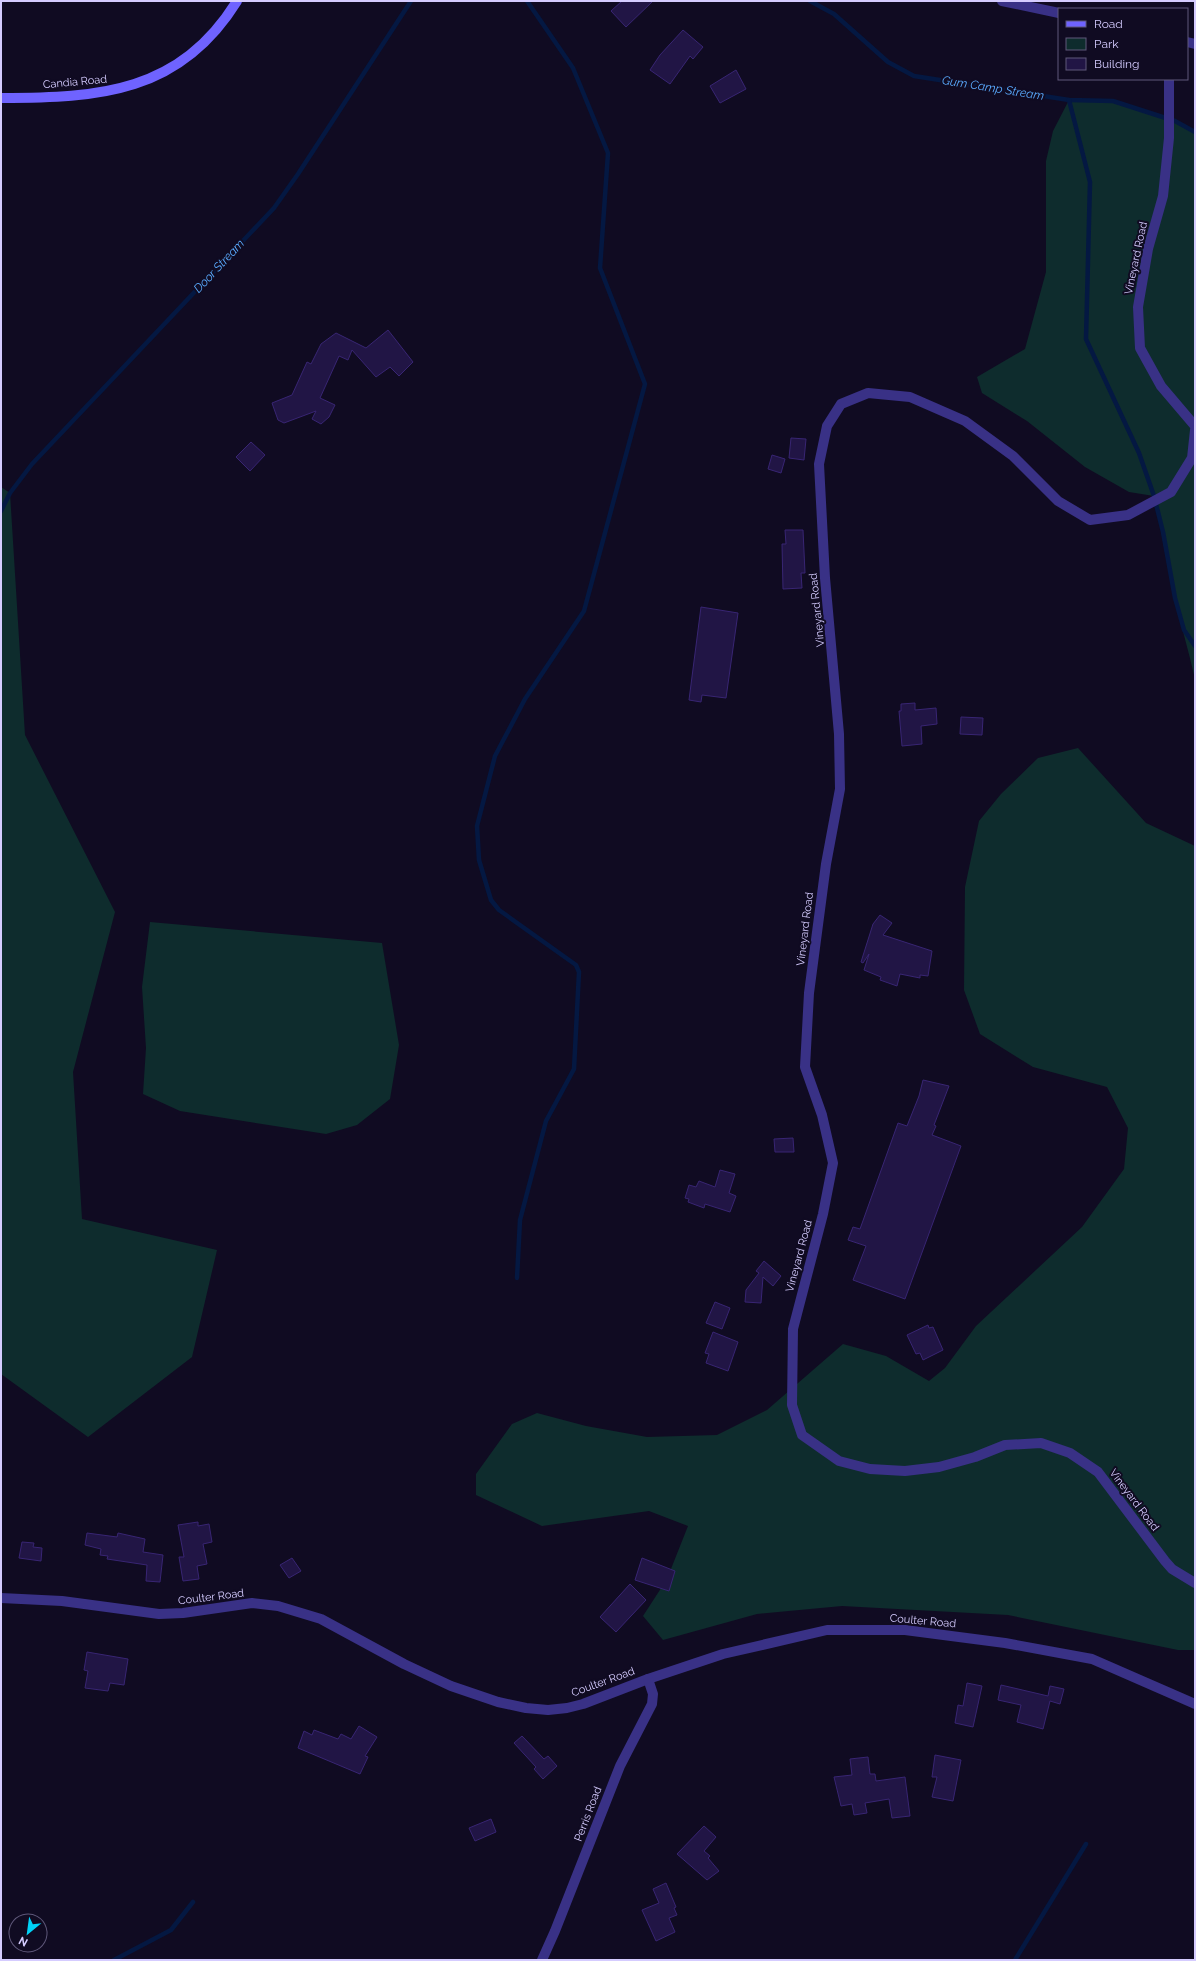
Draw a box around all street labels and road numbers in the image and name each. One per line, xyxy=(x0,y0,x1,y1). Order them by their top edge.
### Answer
street label: Candia Road xyxy=(42,73,108,91)
street label: Vineyard Road xyxy=(1122,220,1150,296)
street label: Vineyard Road xyxy=(807,572,827,648)
street label: Vineyard Road xyxy=(794,891,816,967)
street label: Vineyard Road xyxy=(783,1218,815,1293)
street label: Vineyard Road xyxy=(1107,1466,1162,1534)
street label: Coulter Road xyxy=(177,1586,245,1608)
street label: Coulter Road xyxy=(889,1612,957,1630)
street label: Coulter Road xyxy=(570,1664,637,1699)
street label: Perris Road xyxy=(572,1785,604,1843)

